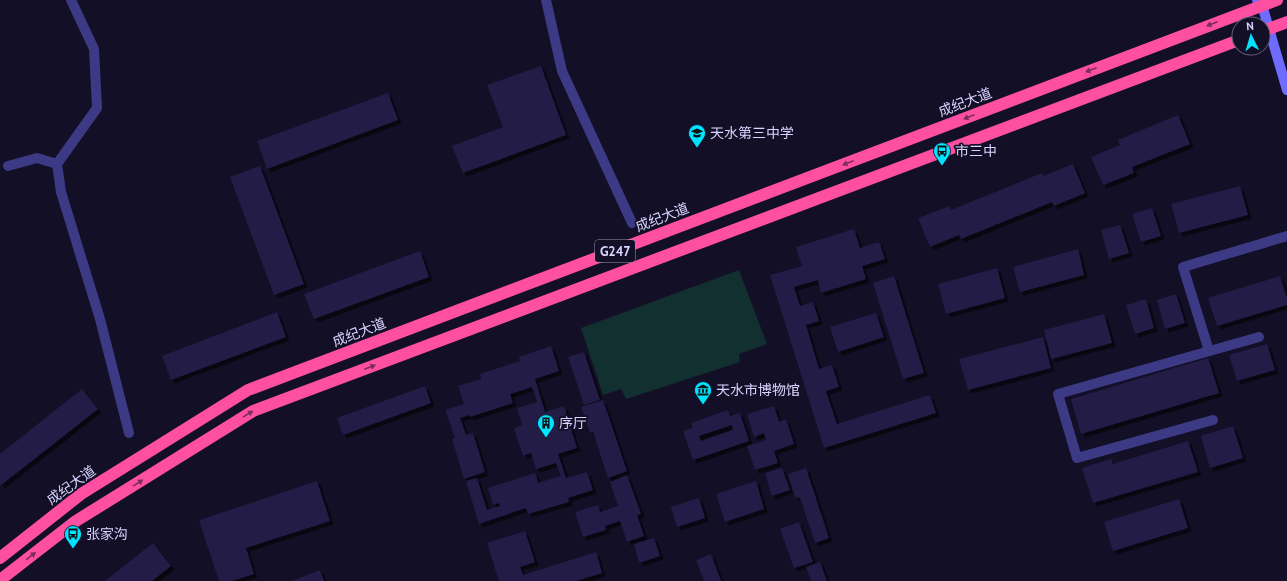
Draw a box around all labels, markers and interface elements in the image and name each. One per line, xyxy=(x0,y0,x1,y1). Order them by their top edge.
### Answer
north arrow xyxy=(1231,16,1271,56)
text: N xyxy=(1246,19,1255,33)
one-way arrow xyxy=(1206,22,1218,28)
one-way arrow xyxy=(1084,68,1096,74)
street label: 成纪大道 xyxy=(936,84,994,120)
one-way arrow xyxy=(963,114,975,120)
school or university icon: 天水第三中学 xyxy=(687,123,707,148)
place label: 天水第三中学 xyxy=(710,124,794,142)
bus stop icon: 市三中 xyxy=(932,141,952,166)
place label: 市三中 xyxy=(955,142,997,160)
one-way arrow xyxy=(841,160,853,166)
street label: 成纪大道 xyxy=(633,199,691,235)
road number: G247 xyxy=(595,240,635,262)
street label: 成纪大道 xyxy=(330,314,388,350)
one-way arrow xyxy=(364,363,376,369)
museum icon: 天水市博物馆 xyxy=(693,380,713,405)
place label: 天水市博物馆 xyxy=(716,381,800,399)
one-way arrow xyxy=(242,410,254,417)
building icon: 序厅 xyxy=(536,413,556,438)
place label: 序厅 xyxy=(559,414,587,432)
street label: 成纪大道 xyxy=(43,462,99,508)
one-way arrow xyxy=(132,479,144,486)
bus stop icon: 张家沟 xyxy=(63,524,83,549)
place label: 张家沟 xyxy=(86,525,128,543)
one-way arrow xyxy=(26,552,36,560)

